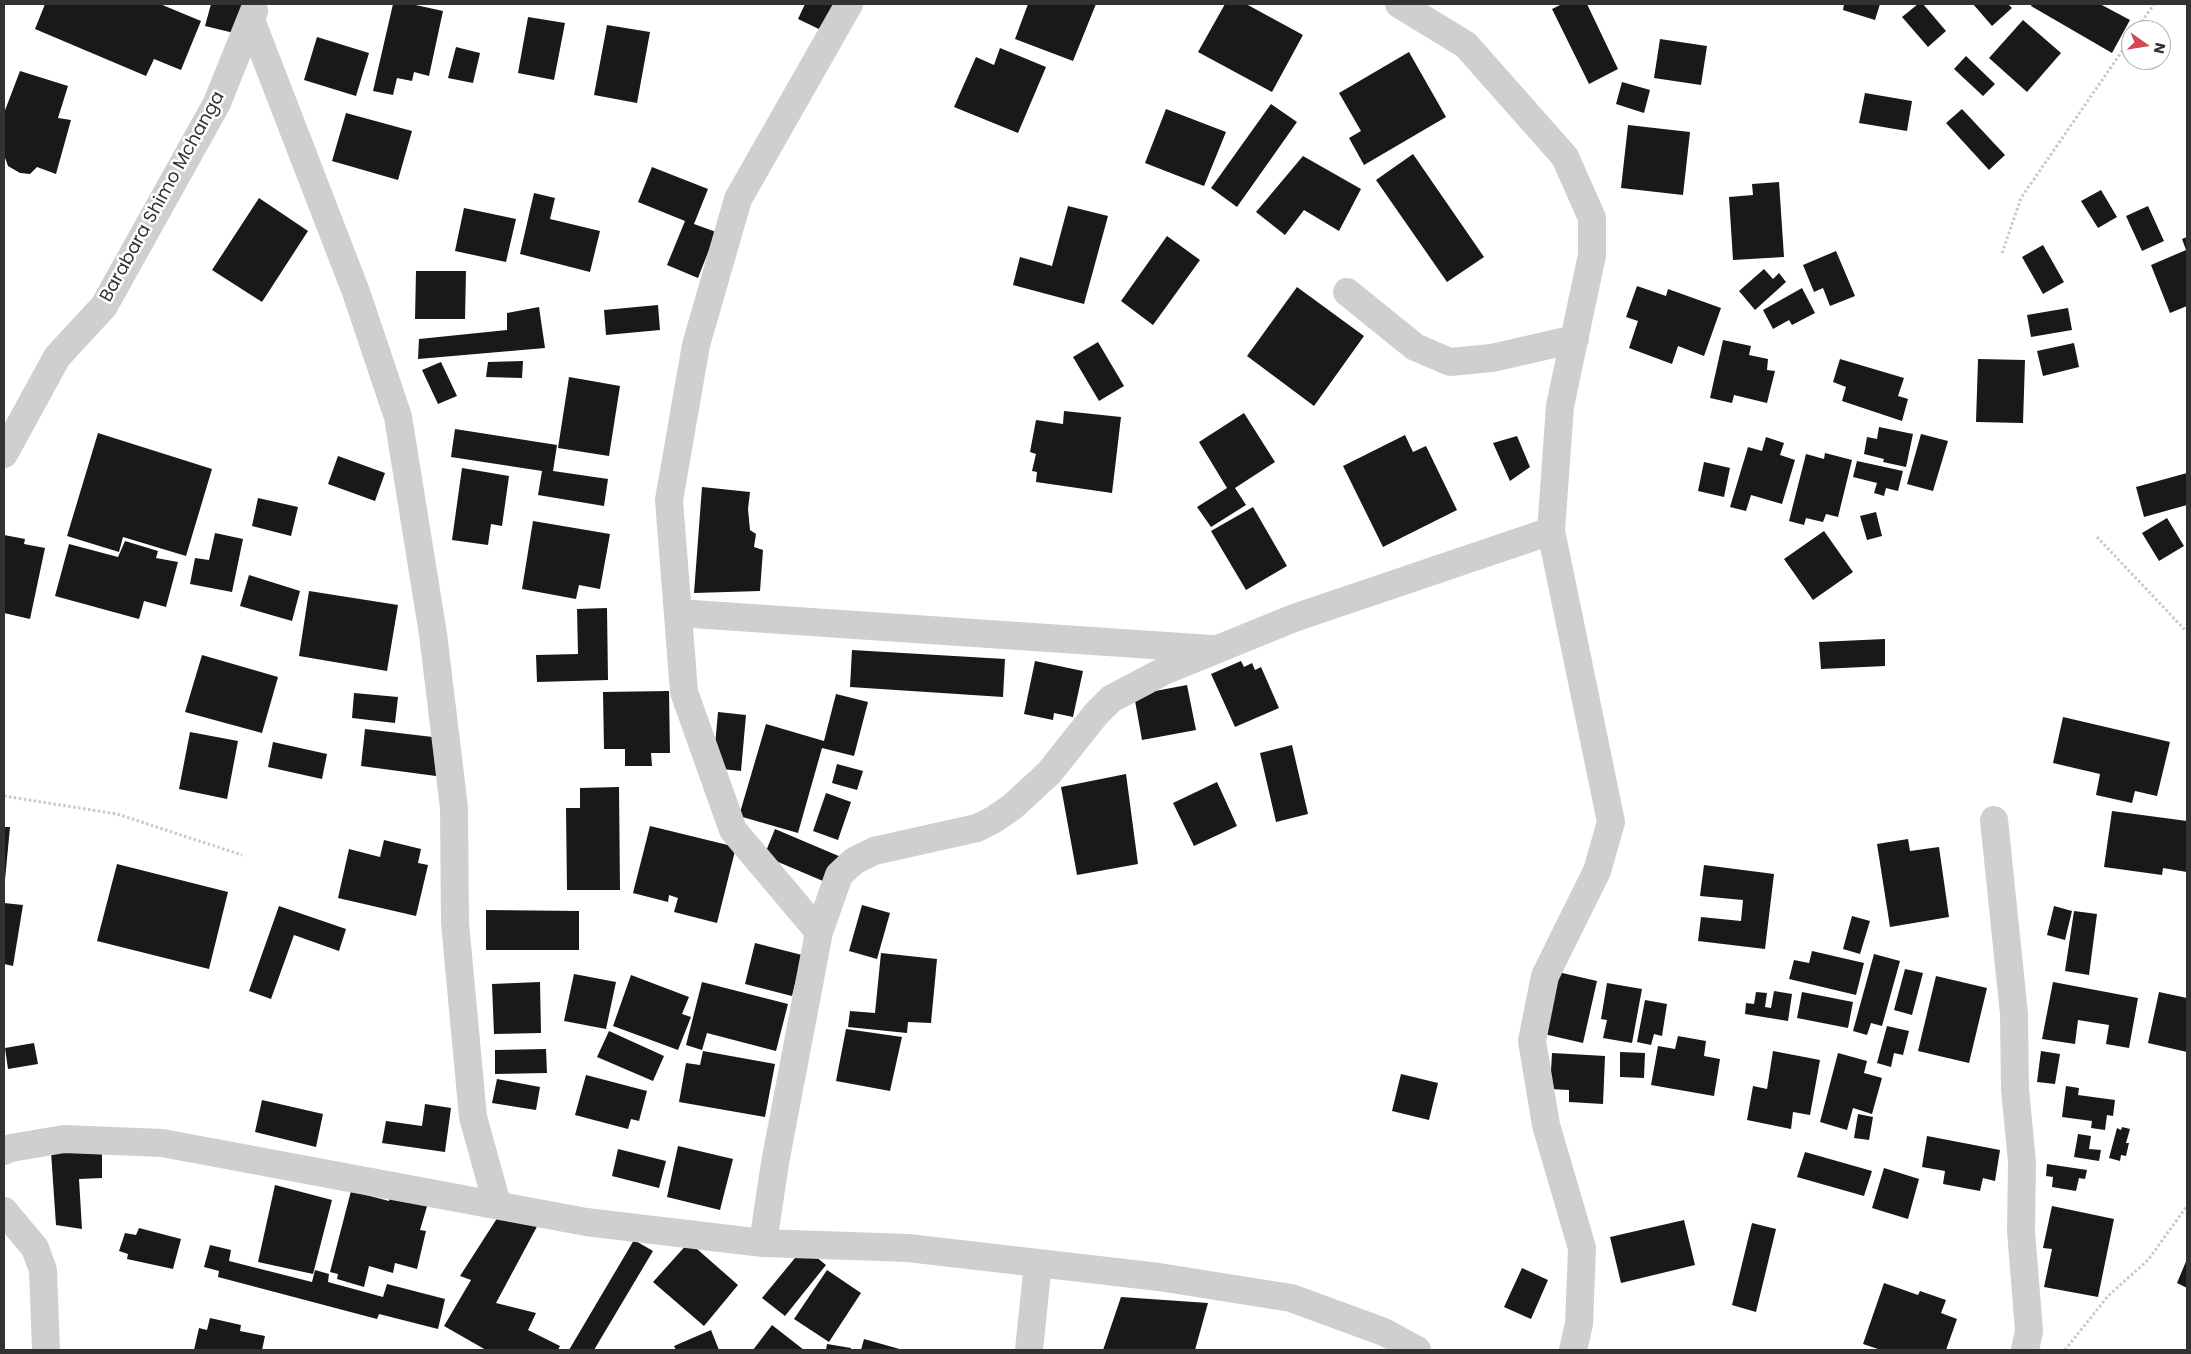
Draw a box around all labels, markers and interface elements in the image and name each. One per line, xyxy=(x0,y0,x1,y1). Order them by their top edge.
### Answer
north arrow xyxy=(2121,20,2171,70)
text: N xyxy=(2149,41,2171,56)
street label: Barabara Shimo Mchanga xyxy=(96,88,230,306)

